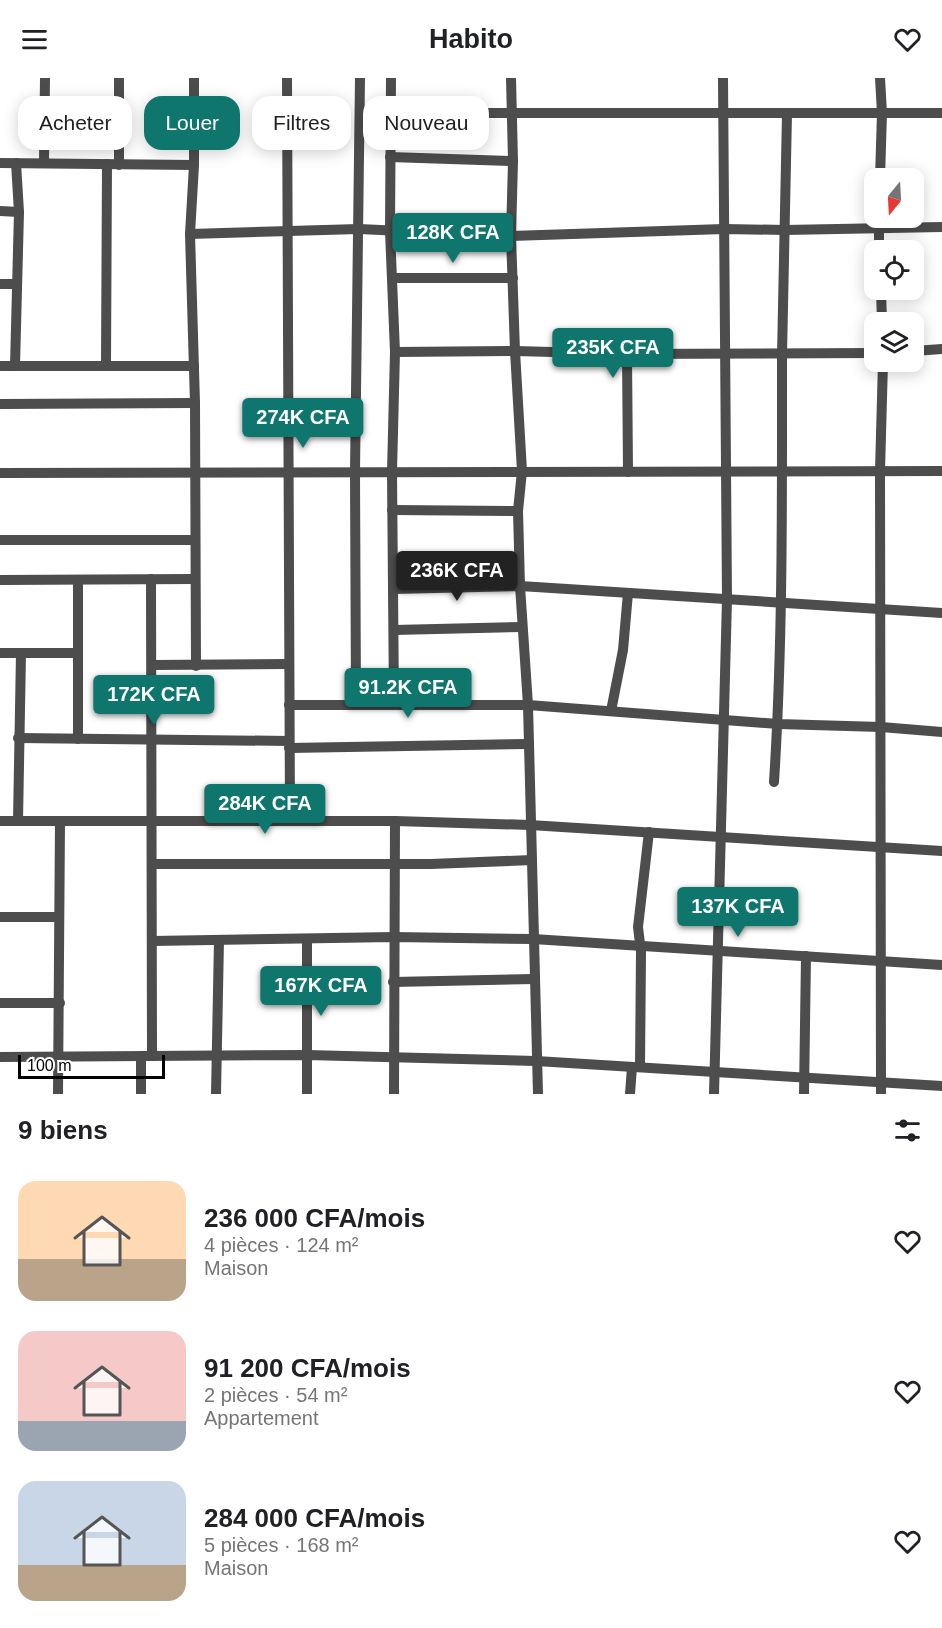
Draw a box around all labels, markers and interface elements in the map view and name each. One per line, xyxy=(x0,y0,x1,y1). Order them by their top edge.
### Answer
icon: menu xyxy=(18,23,51,56)
icon: heart xyxy=(891,23,924,56)
text: Habito xyxy=(429,24,513,54)
chip: Acheter xyxy=(18,96,132,150)
chip: Louer xyxy=(144,96,240,150)
chip: Filtres xyxy=(252,96,351,150)
chip: Nouveau xyxy=(363,96,489,150)
north arrow xyxy=(864,168,924,228)
map controls xyxy=(864,168,924,372)
pin: 128K CFA xyxy=(391,213,515,264)
text: 128K CFA xyxy=(406,221,500,243)
button: locate xyxy=(864,240,924,300)
button: layers xyxy=(864,312,924,372)
pin: 235K CFA xyxy=(551,328,675,379)
text: 235K CFA xyxy=(566,336,660,358)
pin: 274K CFA xyxy=(241,398,365,449)
text: 274K CFA xyxy=(256,406,350,428)
pin: 236K CFA xyxy=(395,551,519,602)
text: 236K CFA xyxy=(410,559,504,581)
pin: 91.2K CFA xyxy=(339,668,477,719)
pin: 172K CFA xyxy=(92,675,216,726)
text: 91.2K CFA xyxy=(359,676,457,698)
text: 172K CFA xyxy=(107,683,201,705)
pin: 284K CFA xyxy=(203,784,327,835)
text: 284K CFA xyxy=(218,792,312,814)
pin: 137K CFA xyxy=(676,887,800,938)
text: 137K CFA xyxy=(691,895,785,917)
pin: 167K CFA xyxy=(259,966,383,1017)
text: 167K CFA xyxy=(274,974,368,996)
scale bar xyxy=(18,1052,165,1079)
text: 100 m xyxy=(27,1057,71,1074)
icon: filters xyxy=(891,1114,924,1147)
text: 9 biens xyxy=(18,1115,108,1145)
text: 236 000 CFA/mois xyxy=(204,1203,425,1233)
icon: home xyxy=(66,1205,138,1277)
icon: heart xyxy=(891,1225,924,1258)
text: 4 pièces · 124 m² xyxy=(204,1234,359,1256)
text: Maison xyxy=(204,1257,268,1279)
text: 91 200 CFA/mois xyxy=(204,1353,411,1383)
icon: home xyxy=(66,1355,138,1427)
icon: heart xyxy=(891,1375,924,1408)
text: 2 pièces · 54 m² xyxy=(204,1384,347,1406)
text: Appartement xyxy=(204,1407,319,1429)
text: 284 000 CFA/mois xyxy=(204,1503,425,1533)
icon: home xyxy=(66,1505,138,1577)
icon: heart xyxy=(891,1525,924,1558)
text: 5 pièces · 168 m² xyxy=(204,1534,359,1556)
text: Maison xyxy=(204,1557,268,1579)

